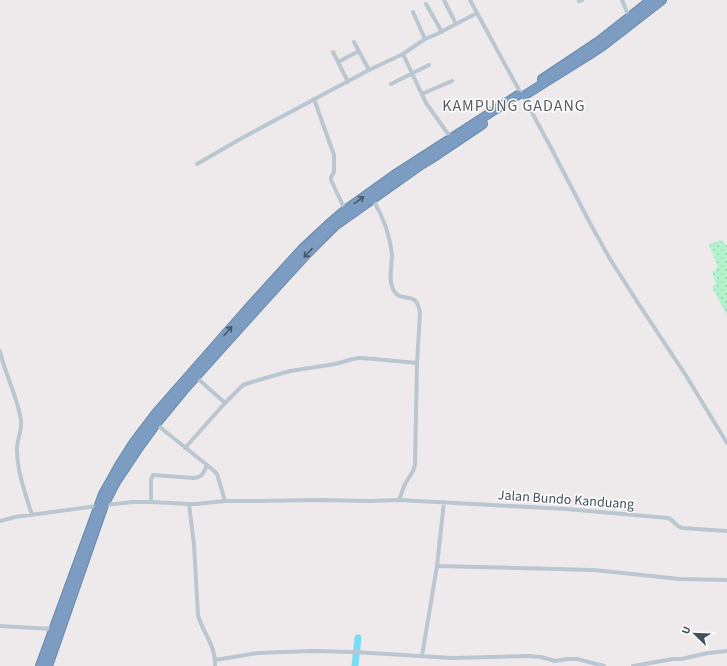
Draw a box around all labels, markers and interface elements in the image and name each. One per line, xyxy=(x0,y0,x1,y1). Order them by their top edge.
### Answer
district label: KAMPUNG GADANG xyxy=(442,95,586,117)
one-way arrow xyxy=(353,196,364,204)
one-way arrow xyxy=(304,248,313,258)
one-way arrow xyxy=(223,326,232,336)
street label: Jalan Bundo Kanduang xyxy=(497,485,635,515)
north arrow xyxy=(675,614,715,654)
text: U xyxy=(678,624,695,637)

